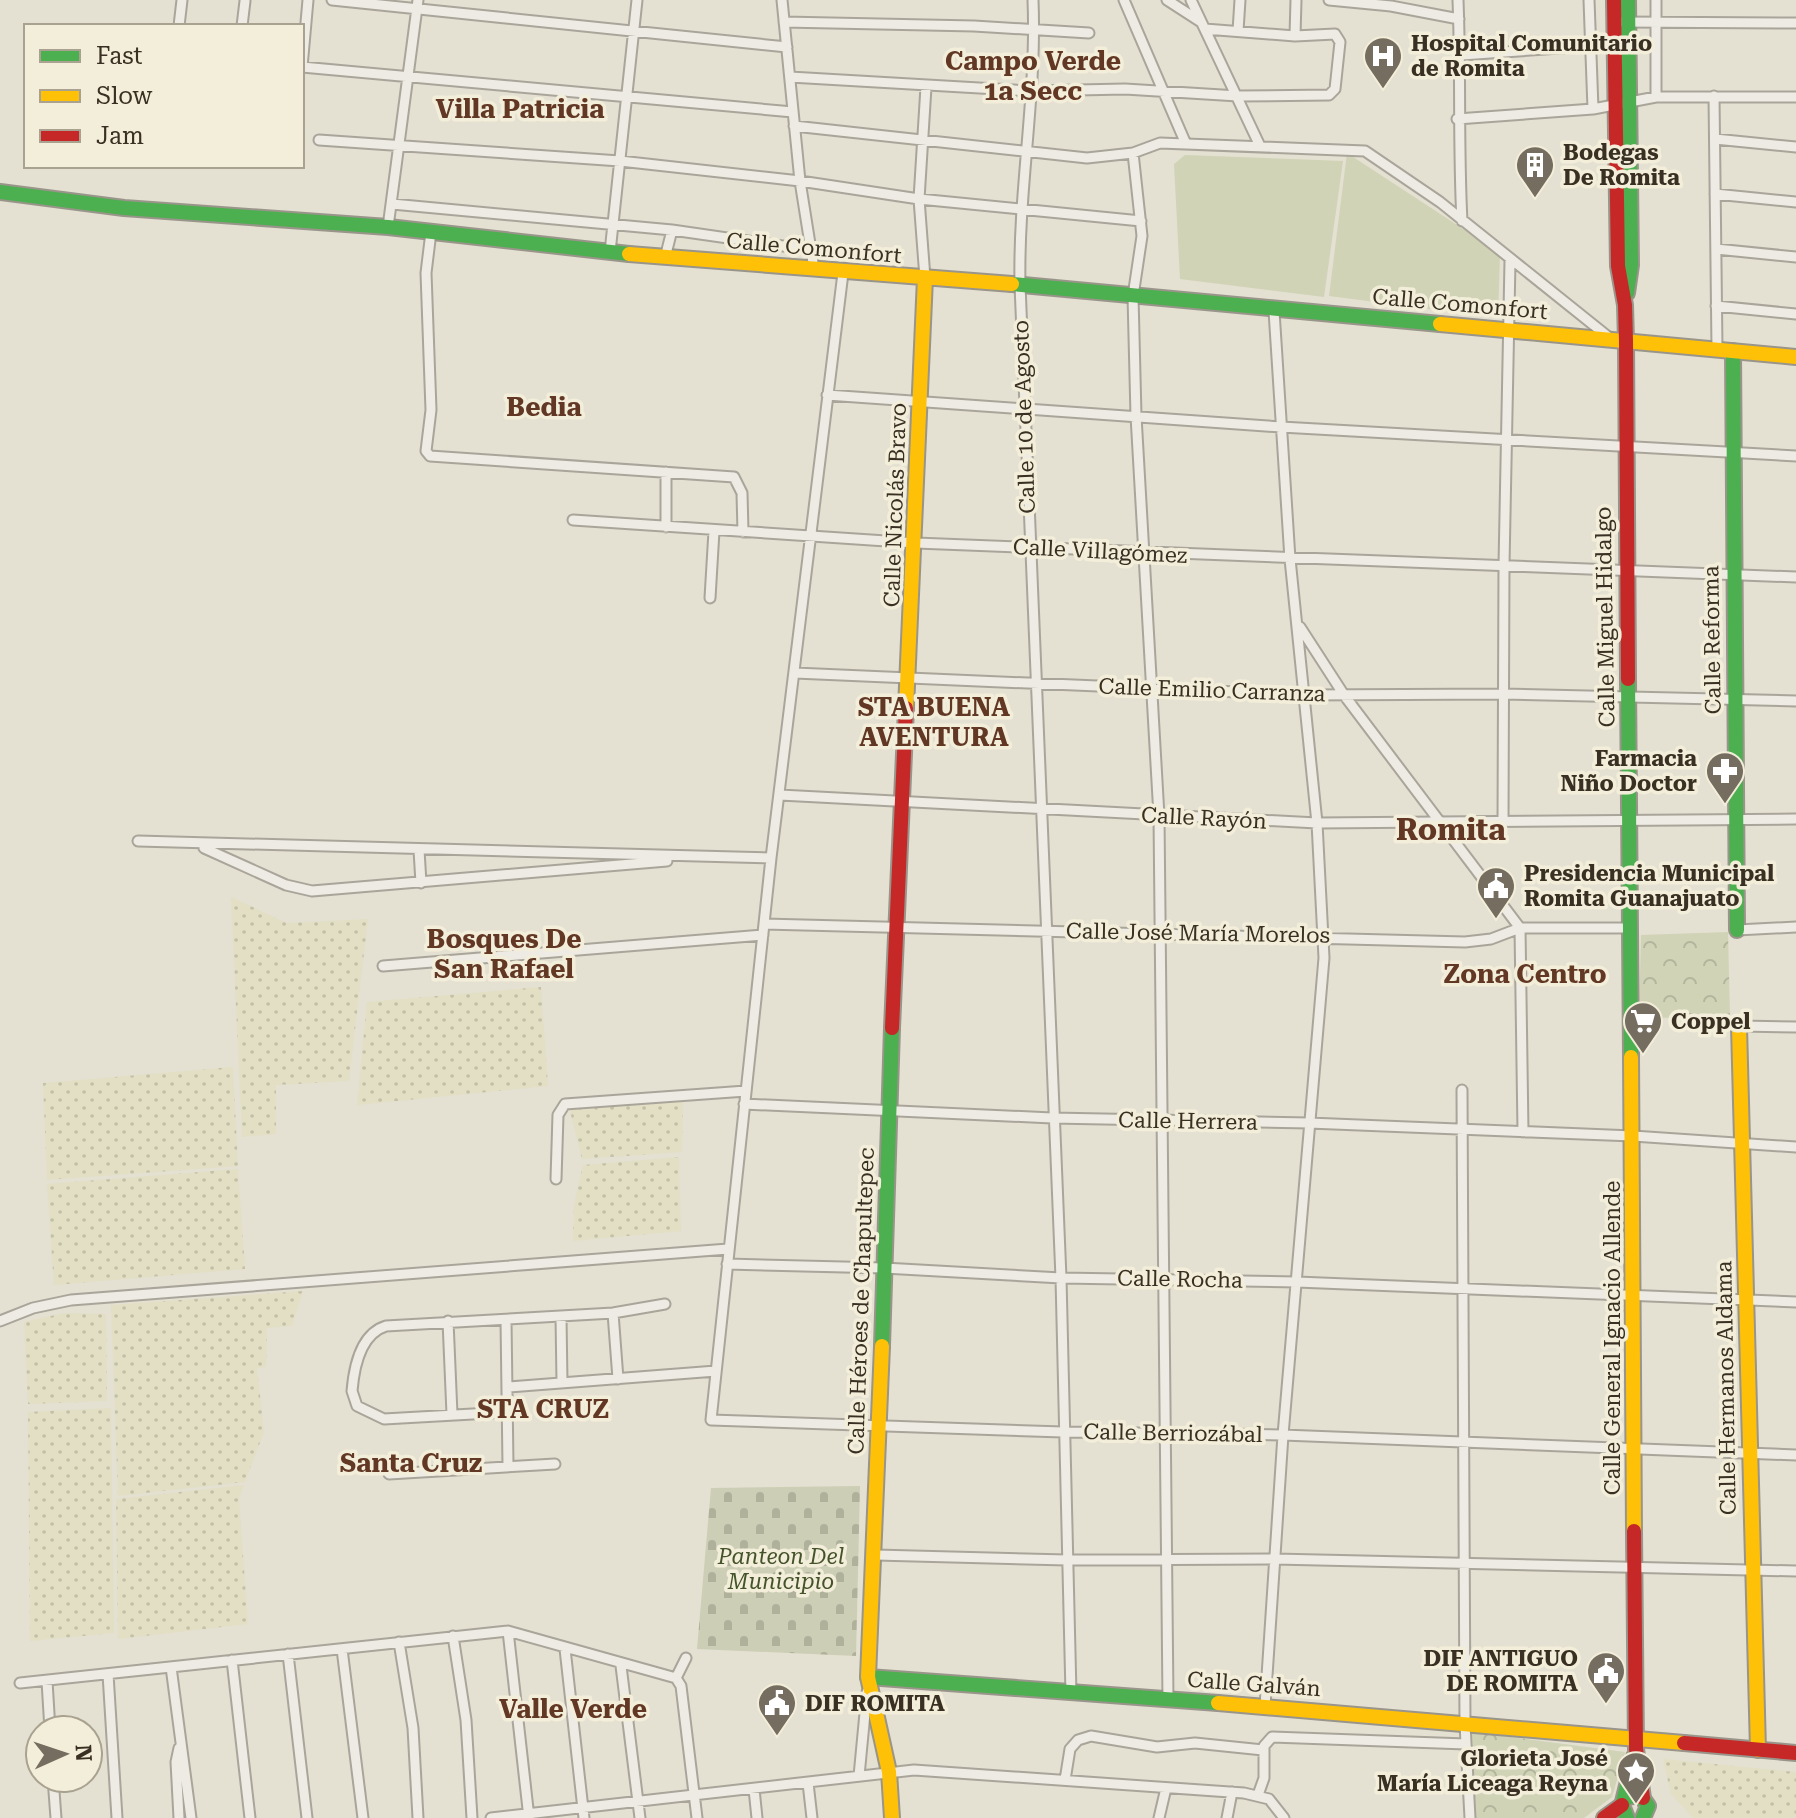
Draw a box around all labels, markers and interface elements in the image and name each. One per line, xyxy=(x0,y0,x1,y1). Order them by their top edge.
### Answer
legend xyxy=(24,24,304,168)
place label: Hospital Comunitario de Romita xyxy=(1411,31,1652,81)
hospital icon: Hospital Comunitario de Romita xyxy=(1362,35,1404,90)
text: Fast xyxy=(96,42,143,70)
district label: Campo Verde 1a Secc xyxy=(945,46,1121,106)
text: Slow xyxy=(96,82,153,110)
district label: Villa Patricia xyxy=(436,94,604,124)
text: Jam xyxy=(96,122,144,150)
place label: Bodegas De Romita xyxy=(1563,140,1680,190)
building icon: Bodegas De Romita xyxy=(1514,144,1556,199)
street label: Calle Comonfort xyxy=(725,228,903,268)
street label: Calle Comonfort xyxy=(1371,284,1549,324)
street label: Calle 10 de Agosto xyxy=(1008,320,1040,514)
district label: Bedia xyxy=(506,392,582,422)
street label: Calle Nicolás Bravo xyxy=(879,402,911,608)
street label: Calle Miguel Hidalgo xyxy=(1591,506,1619,728)
street label: Calle Villagómez xyxy=(1012,534,1188,568)
street label: Calle Reforma xyxy=(1698,565,1726,715)
street label: Calle Emilio Carranza xyxy=(1098,674,1326,706)
district label: STA BUENA AVENTURA xyxy=(858,692,1010,752)
place label: Farmacia Niño Doctor xyxy=(1561,746,1697,796)
pharmacy icon: Farmacia Niño Doctor xyxy=(1704,750,1746,805)
street label: Calle Rayón xyxy=(1141,802,1267,834)
district label: Romita xyxy=(1396,812,1506,847)
place label: Presidencia Municipal Romita Guanajuato xyxy=(1524,861,1774,911)
public building icon: Presidencia Municipal Romita Guanajuato xyxy=(1475,865,1517,920)
street label: Calle José María Morelos xyxy=(1066,918,1330,948)
district label: Bosques De San Rafael xyxy=(427,924,581,984)
district label: Zona Centro xyxy=(1443,959,1607,989)
supermarket icon: Coppel xyxy=(1622,1000,1664,1055)
place label: Coppel xyxy=(1671,1009,1751,1034)
street label: Calle Herrera xyxy=(1118,1107,1258,1135)
street label: Calle Héroes de Chapultepec xyxy=(843,1147,879,1455)
street label: Calle General Ignacio Allende xyxy=(1600,1181,1625,1495)
street label: Calle Hermanos Aldama xyxy=(1711,1261,1741,1515)
street label: Calle Rocha xyxy=(1117,1265,1243,1293)
district label: STA CRUZ xyxy=(477,1394,609,1424)
street label: Calle Berriozábal xyxy=(1083,1419,1263,1447)
district label: Santa Cruz xyxy=(340,1448,482,1478)
park label: Panteon Del Municipio xyxy=(717,1544,844,1594)
place label: DIF ANTIGUO DE ROMITA xyxy=(1424,1646,1578,1696)
public building icon: DIF ANTIGUO DE ROMITA xyxy=(1585,1650,1627,1705)
street label: Calle Galván xyxy=(1187,1667,1321,1701)
public building icon: DIF ROMITA xyxy=(756,1682,798,1737)
place label: DIF ROMITA xyxy=(805,1691,945,1716)
district label: Valle Verde xyxy=(499,1694,647,1724)
north arrow xyxy=(24,1714,104,1794)
text: N xyxy=(71,1744,96,1762)
place label: Glorieta José María Liceaga Reyna xyxy=(1377,1746,1608,1796)
place icon: Glorieta José María Liceaga Reyna xyxy=(1615,1750,1657,1805)

